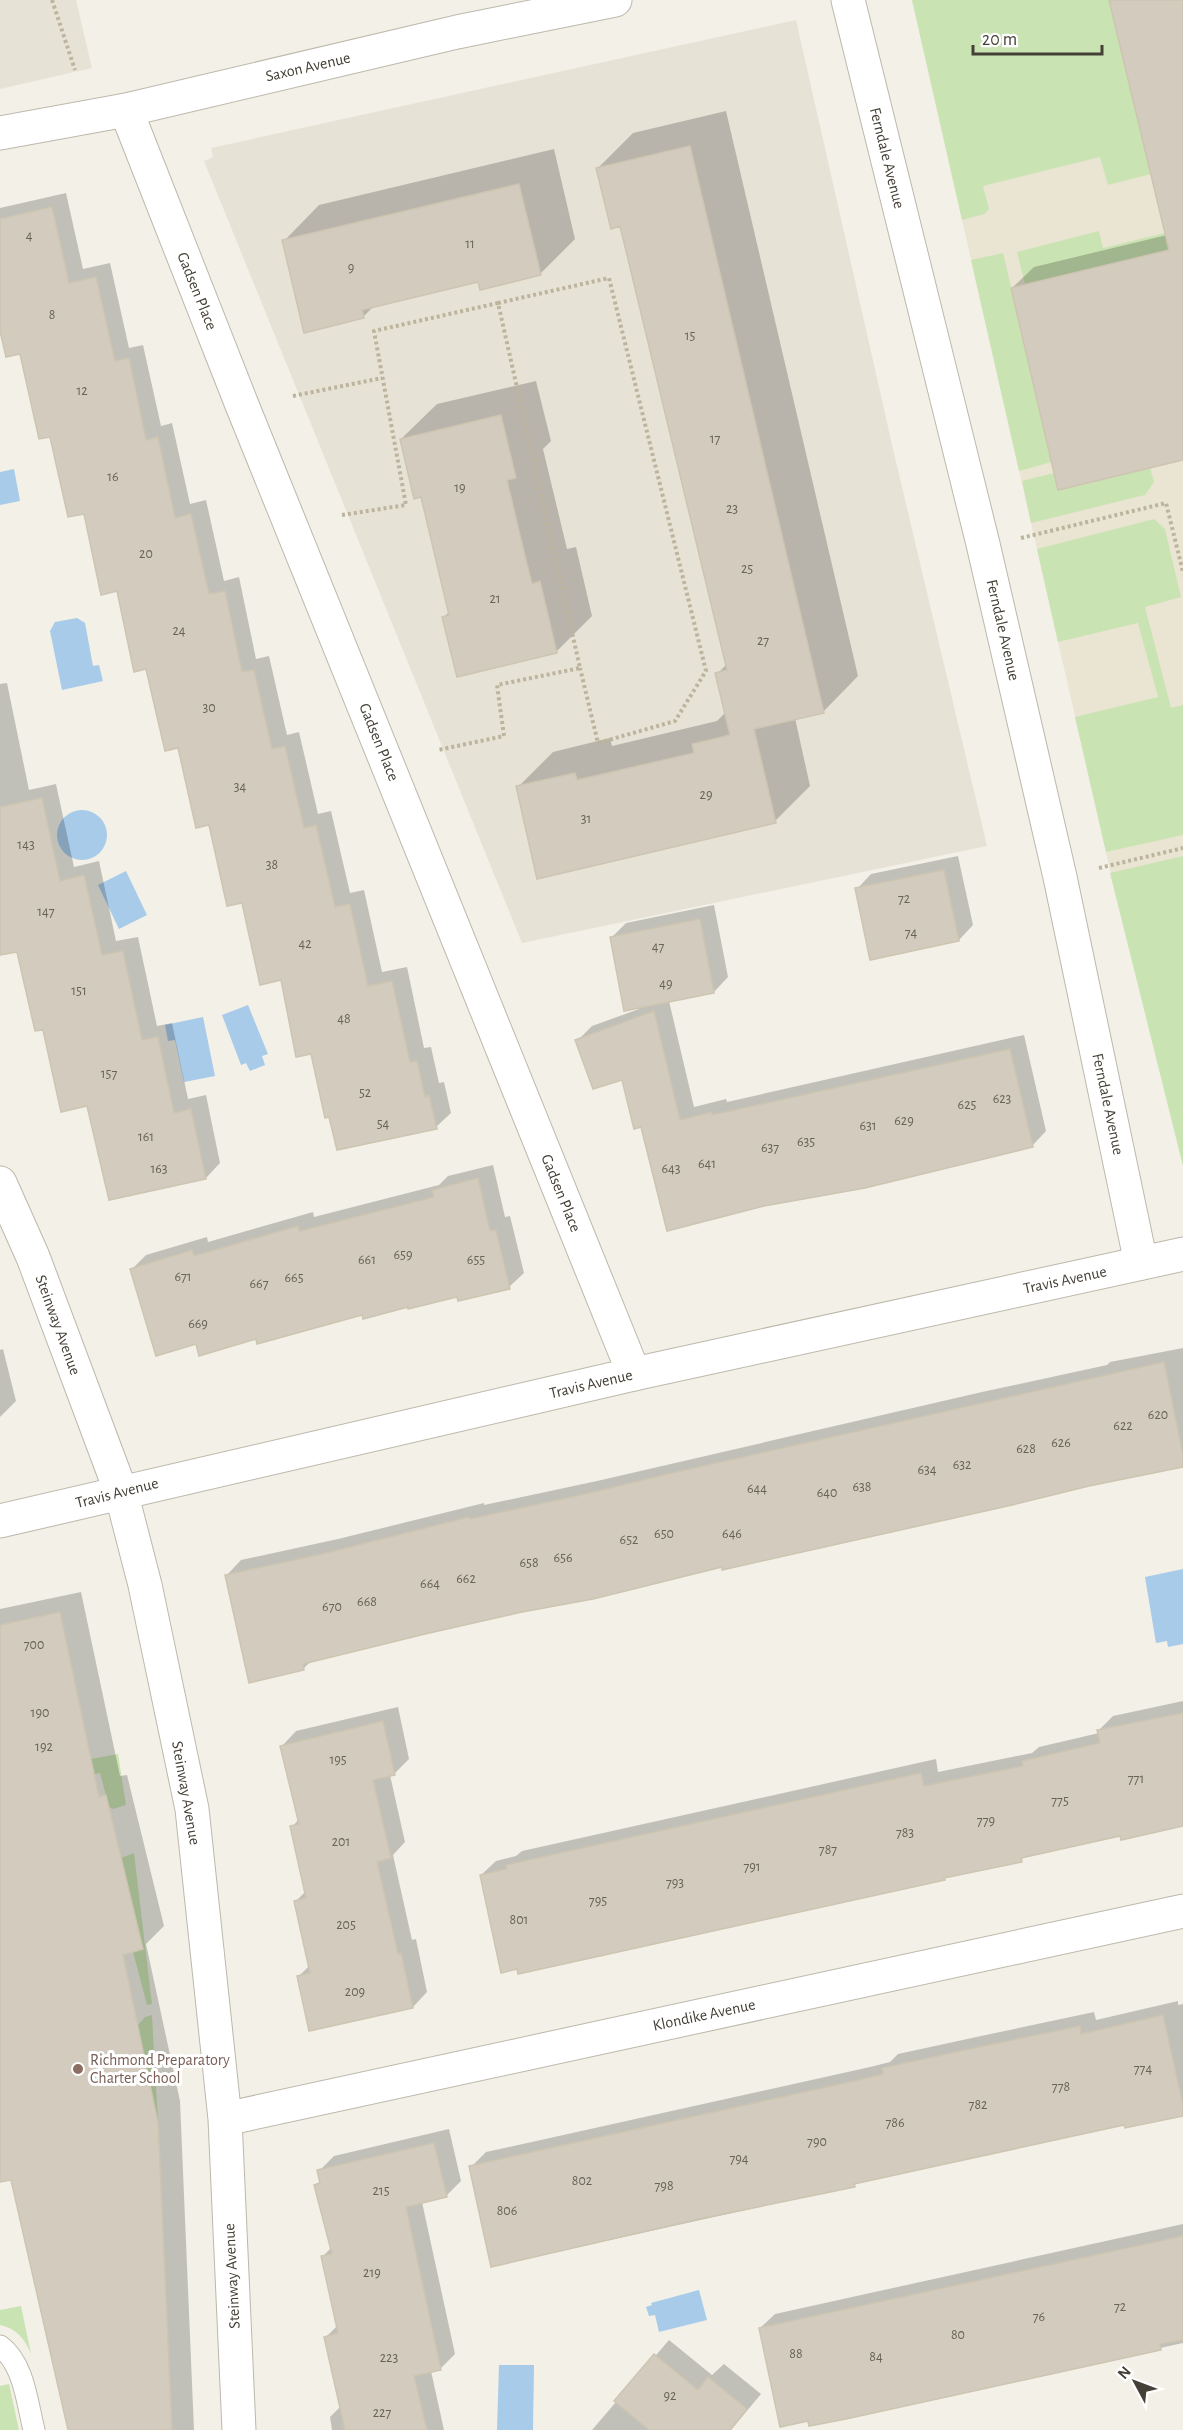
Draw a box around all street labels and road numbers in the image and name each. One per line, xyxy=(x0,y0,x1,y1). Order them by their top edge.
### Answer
street label: Saxon Avenue xyxy=(264,49,352,85)
street label: Ferndale Avenue xyxy=(867,106,907,210)
street label: Gadsen Place xyxy=(174,250,220,332)
street label: Ferndale Avenue xyxy=(984,578,1022,682)
street label: Gadsen Place xyxy=(356,701,402,783)
street label: Ferndale Avenue xyxy=(1089,1052,1127,1156)
street label: Gadsen Place xyxy=(538,1152,584,1234)
street label: Travis Avenue xyxy=(1022,1263,1108,1297)
street label: Steinway Avenue xyxy=(32,1273,84,1378)
street label: Travis Avenue xyxy=(548,1367,634,1401)
street label: Travis Avenue xyxy=(74,1475,160,1511)
street label: Steinway Avenue xyxy=(168,1740,203,1846)
street label: Klondike Avenue xyxy=(651,1996,757,2034)
street label: Steinway Avenue xyxy=(221,2223,244,2329)

